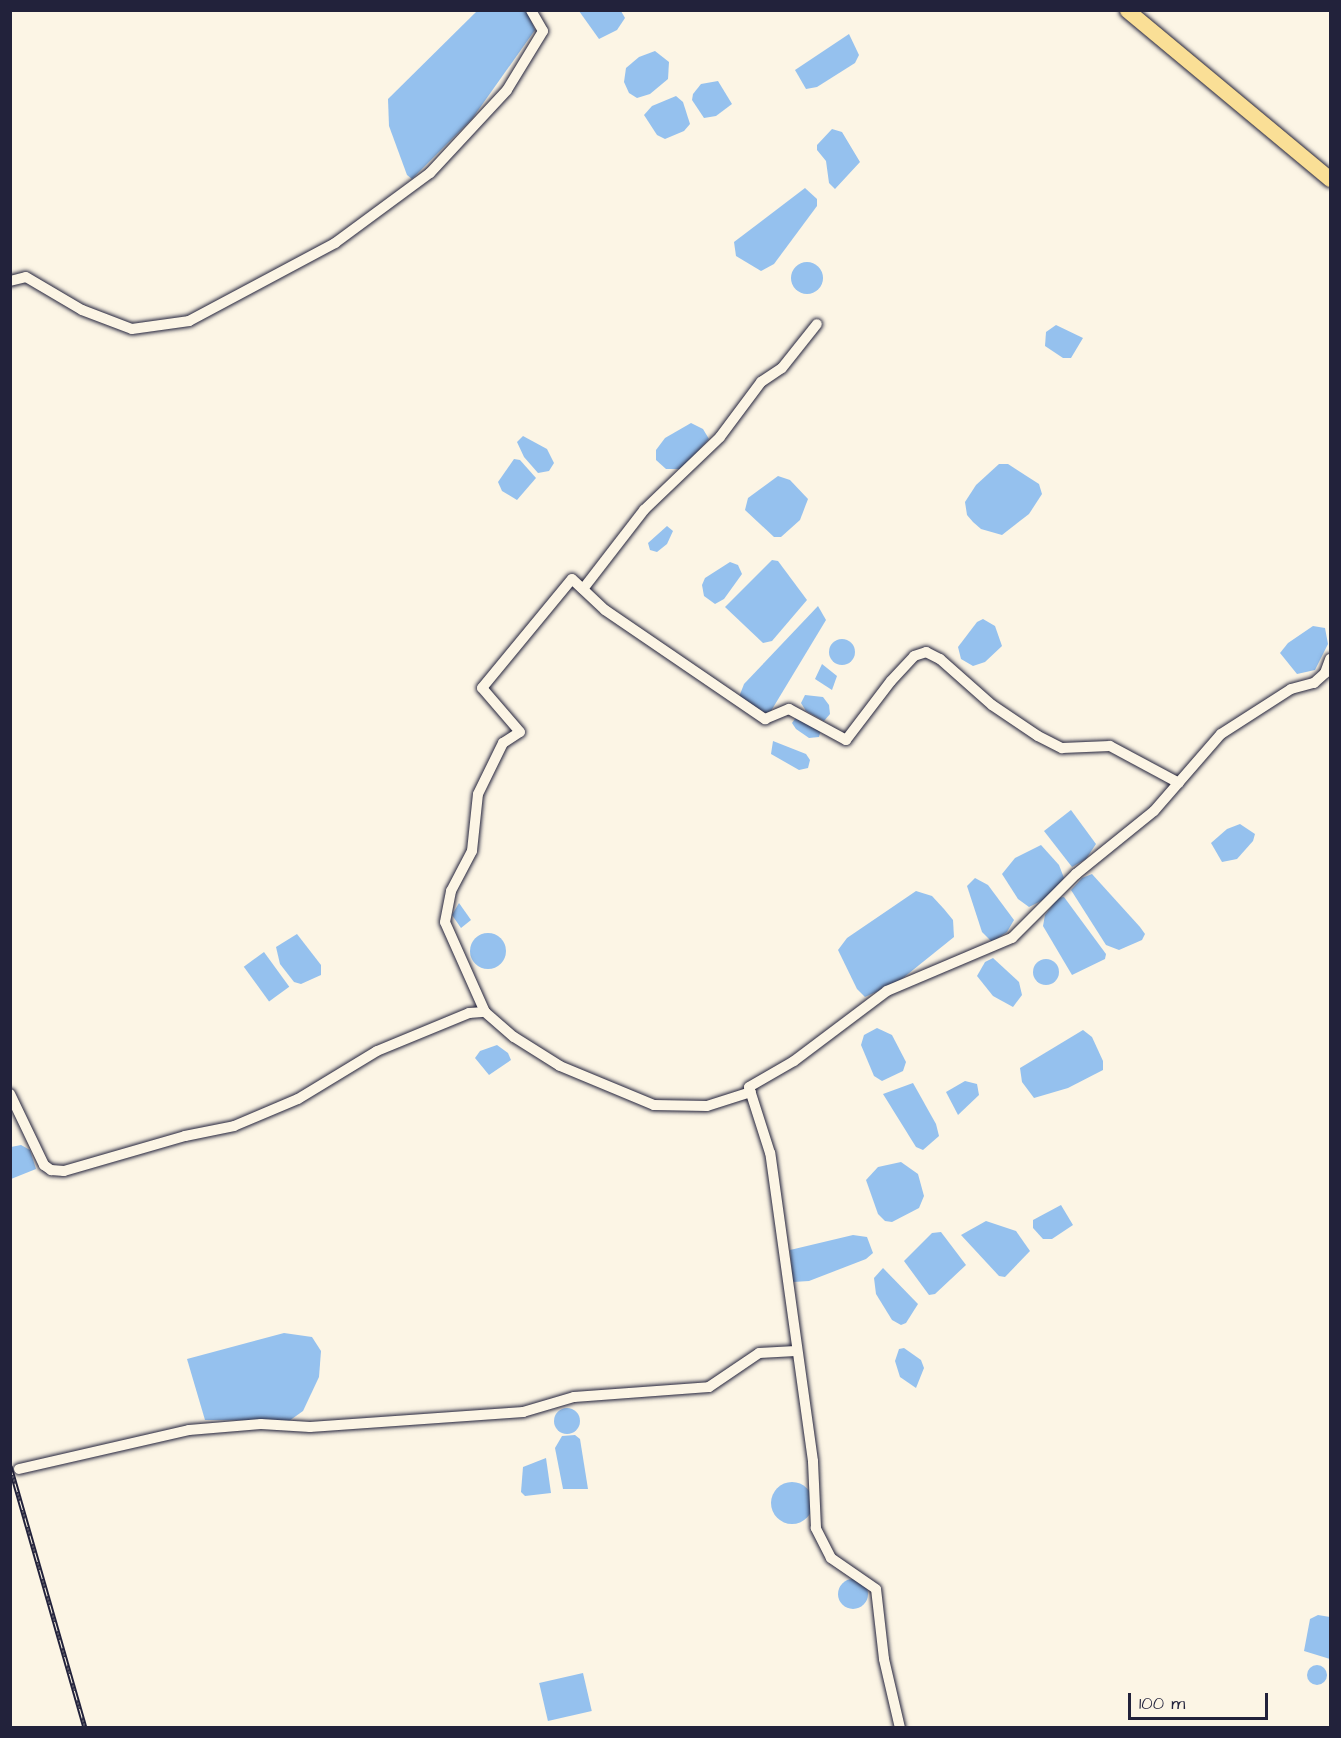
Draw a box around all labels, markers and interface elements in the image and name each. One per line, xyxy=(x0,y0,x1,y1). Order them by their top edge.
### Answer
scale bar xyxy=(1131,1681,1270,1719)
text: 100 m xyxy=(1139,1691,1185,1716)

